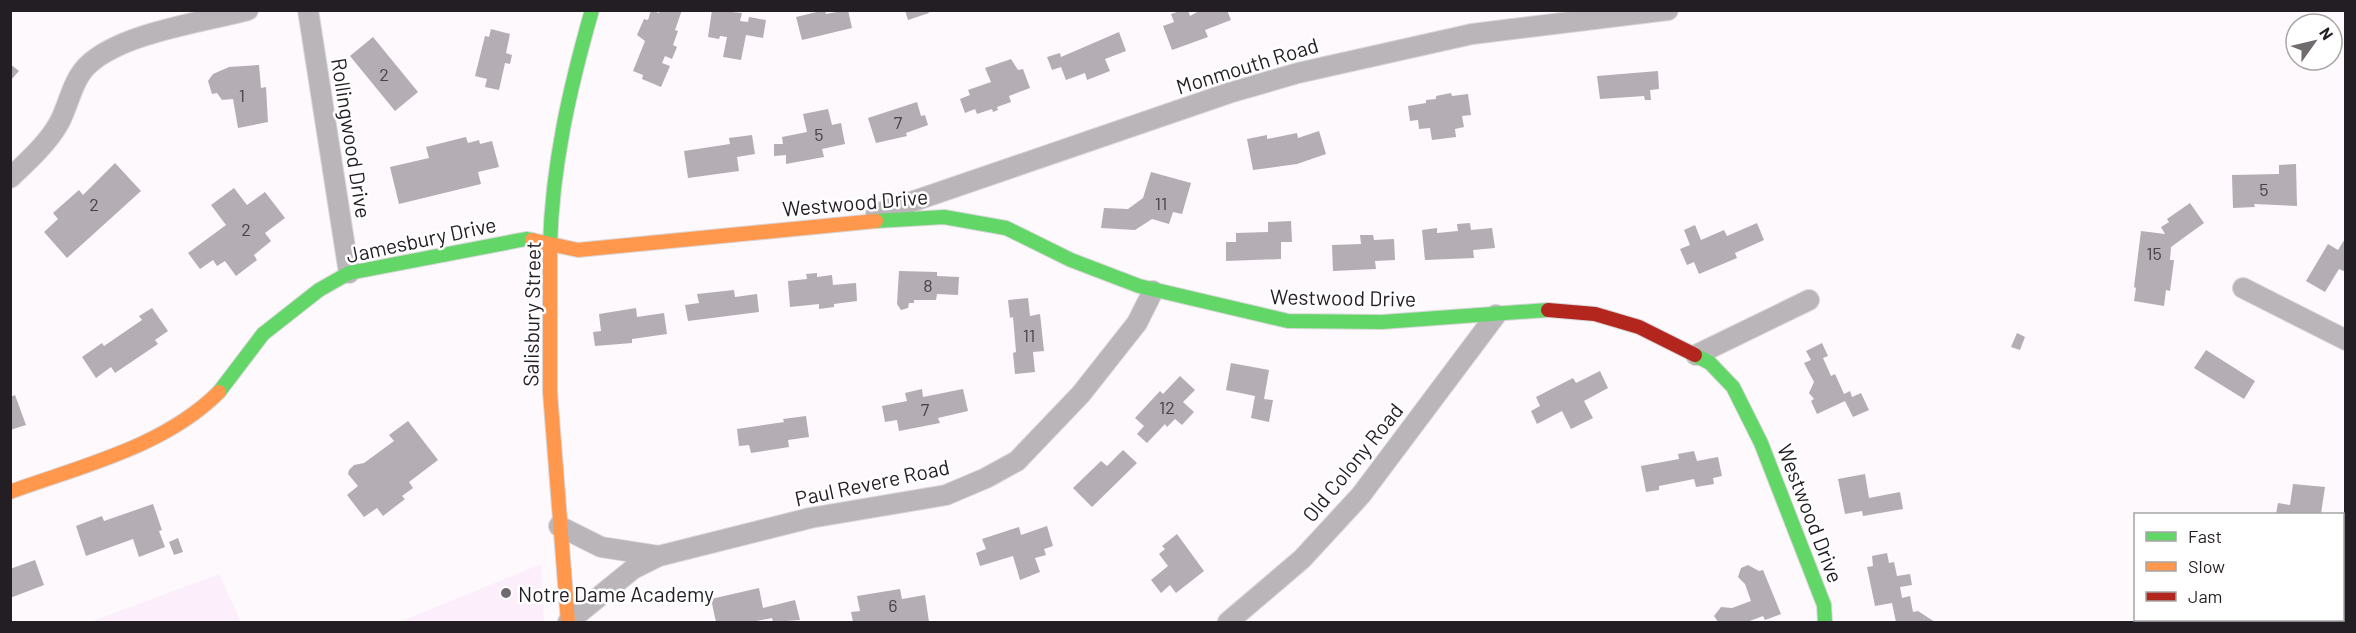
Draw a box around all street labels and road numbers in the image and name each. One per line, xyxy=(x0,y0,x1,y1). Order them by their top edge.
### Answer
street label: Monmouth Road xyxy=(1173,32,1321,98)
street label: Rollingwood Drive xyxy=(327,56,377,220)
street label: Westwood Drive xyxy=(781,183,929,221)
street label: Jamesbury Drive xyxy=(344,211,498,267)
street label: Salisbury Street xyxy=(517,241,545,387)
street label: Westwood Drive xyxy=(1270,283,1416,311)
street label: Old Colony Road xyxy=(1297,398,1407,526)
street label: Westwood Drive xyxy=(1773,440,1849,586)
street label: Paul Revere Road xyxy=(792,453,952,511)

